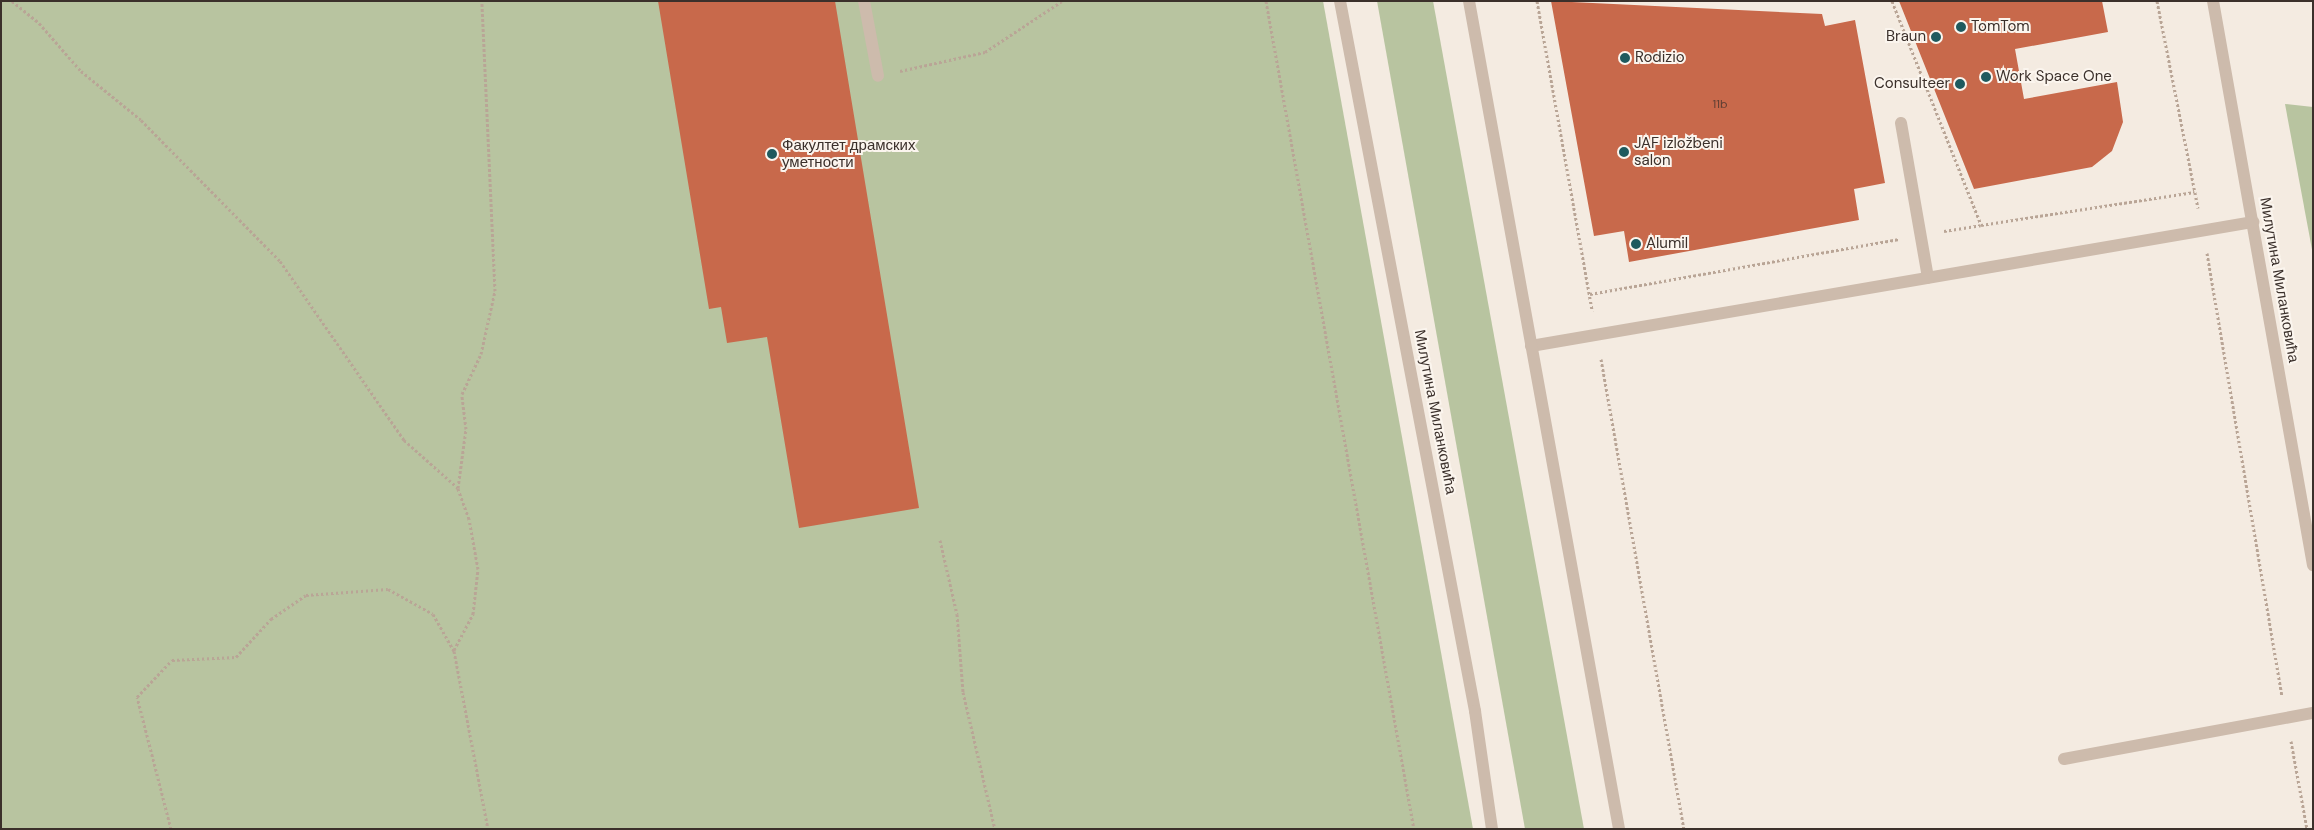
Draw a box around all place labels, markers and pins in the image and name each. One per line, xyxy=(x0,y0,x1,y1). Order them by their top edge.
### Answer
place label: TomTom xyxy=(1971,18,2030,36)
marker: TomTom xyxy=(1955,21,1967,33)
place label: Braun xyxy=(1886,28,1926,46)
marker: Braun xyxy=(1930,31,1942,43)
place label: Rodizio xyxy=(1635,49,1685,67)
marker: Rodizio xyxy=(1619,52,1631,64)
place label: Work Space One xyxy=(1996,68,2112,86)
marker: Work Space One xyxy=(1980,71,1992,83)
place label: Consulteer xyxy=(1874,75,1950,93)
marker: Consulteer xyxy=(1954,78,1966,90)
place label: JAF izložbeni salon xyxy=(1634,134,1723,169)
place label: Факултет драмских уметности xyxy=(782,136,915,171)
marker: JAF izložbeni salon xyxy=(1618,146,1630,158)
marker: Факултет драмских уметности xyxy=(766,148,778,160)
place label: Alumil xyxy=(1646,235,1688,253)
marker: Alumil xyxy=(1630,238,1642,250)

